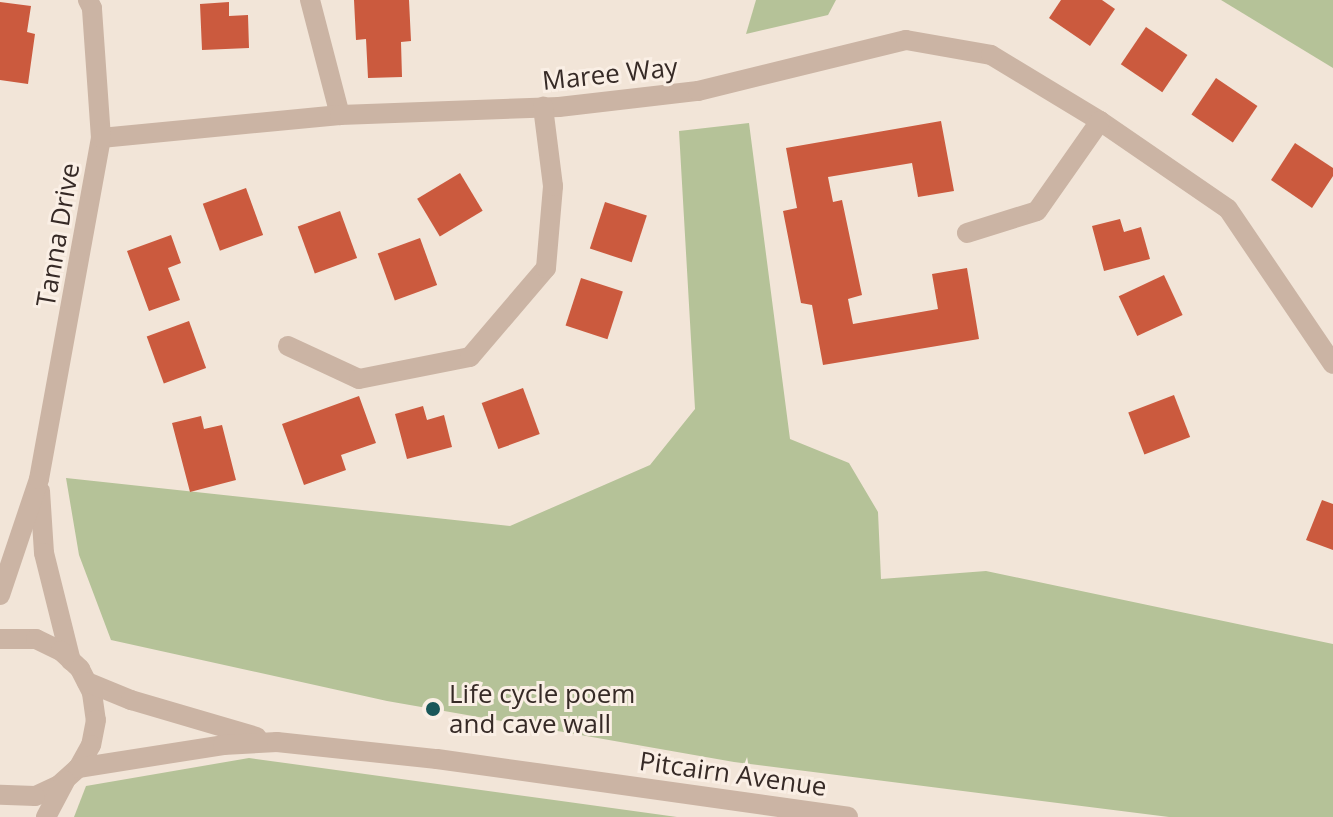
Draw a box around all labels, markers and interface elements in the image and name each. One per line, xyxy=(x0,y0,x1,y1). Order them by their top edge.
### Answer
street label: Maree Way xyxy=(541,51,679,97)
street label: Tanna Drive xyxy=(30,161,86,309)
place label: Life cycle poem and cave wall xyxy=(449,678,635,740)
marker: Life cycle poem and cave wall xyxy=(424,700,442,718)
street label: Pitcairn Avenue xyxy=(637,745,829,803)

